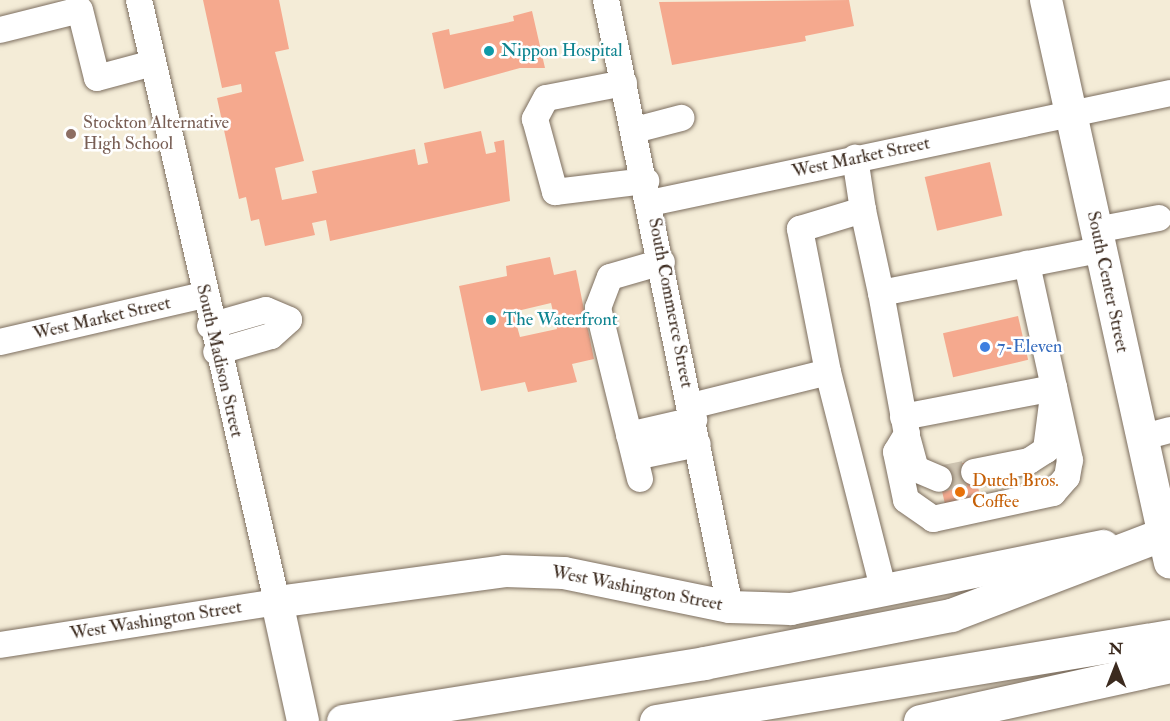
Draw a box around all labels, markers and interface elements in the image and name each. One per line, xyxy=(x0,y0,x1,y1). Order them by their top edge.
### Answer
place label: Nippon Hospital xyxy=(501,40,623,62)
marker: Nippon Hospital xyxy=(482,44,496,58)
place label: Stockton Alternative High School xyxy=(83,113,229,156)
marker: Stockton Alternative High School xyxy=(64,127,78,141)
street label: West Market Street xyxy=(790,133,932,183)
street label: South Center Street xyxy=(1081,209,1133,355)
street label: South Commerce Street xyxy=(643,216,697,390)
street label: South Madison Street xyxy=(191,282,247,440)
street label: West Market Street xyxy=(31,293,173,345)
place label: The Waterfront xyxy=(503,309,617,331)
marker: The Waterfront xyxy=(484,313,498,327)
place label: 7-Eleven xyxy=(997,336,1062,358)
marker: 7-Eleven xyxy=(978,340,992,354)
place label: Dutch Bros. Coffee xyxy=(972,471,1059,514)
marker: Dutch Bros. Coffee xyxy=(953,485,967,499)
street label: West Washington Street xyxy=(550,562,724,616)
street label: West Washington Street xyxy=(69,597,243,645)
north arrow xyxy=(1086,637,1146,697)
text: N xyxy=(1109,639,1123,659)

